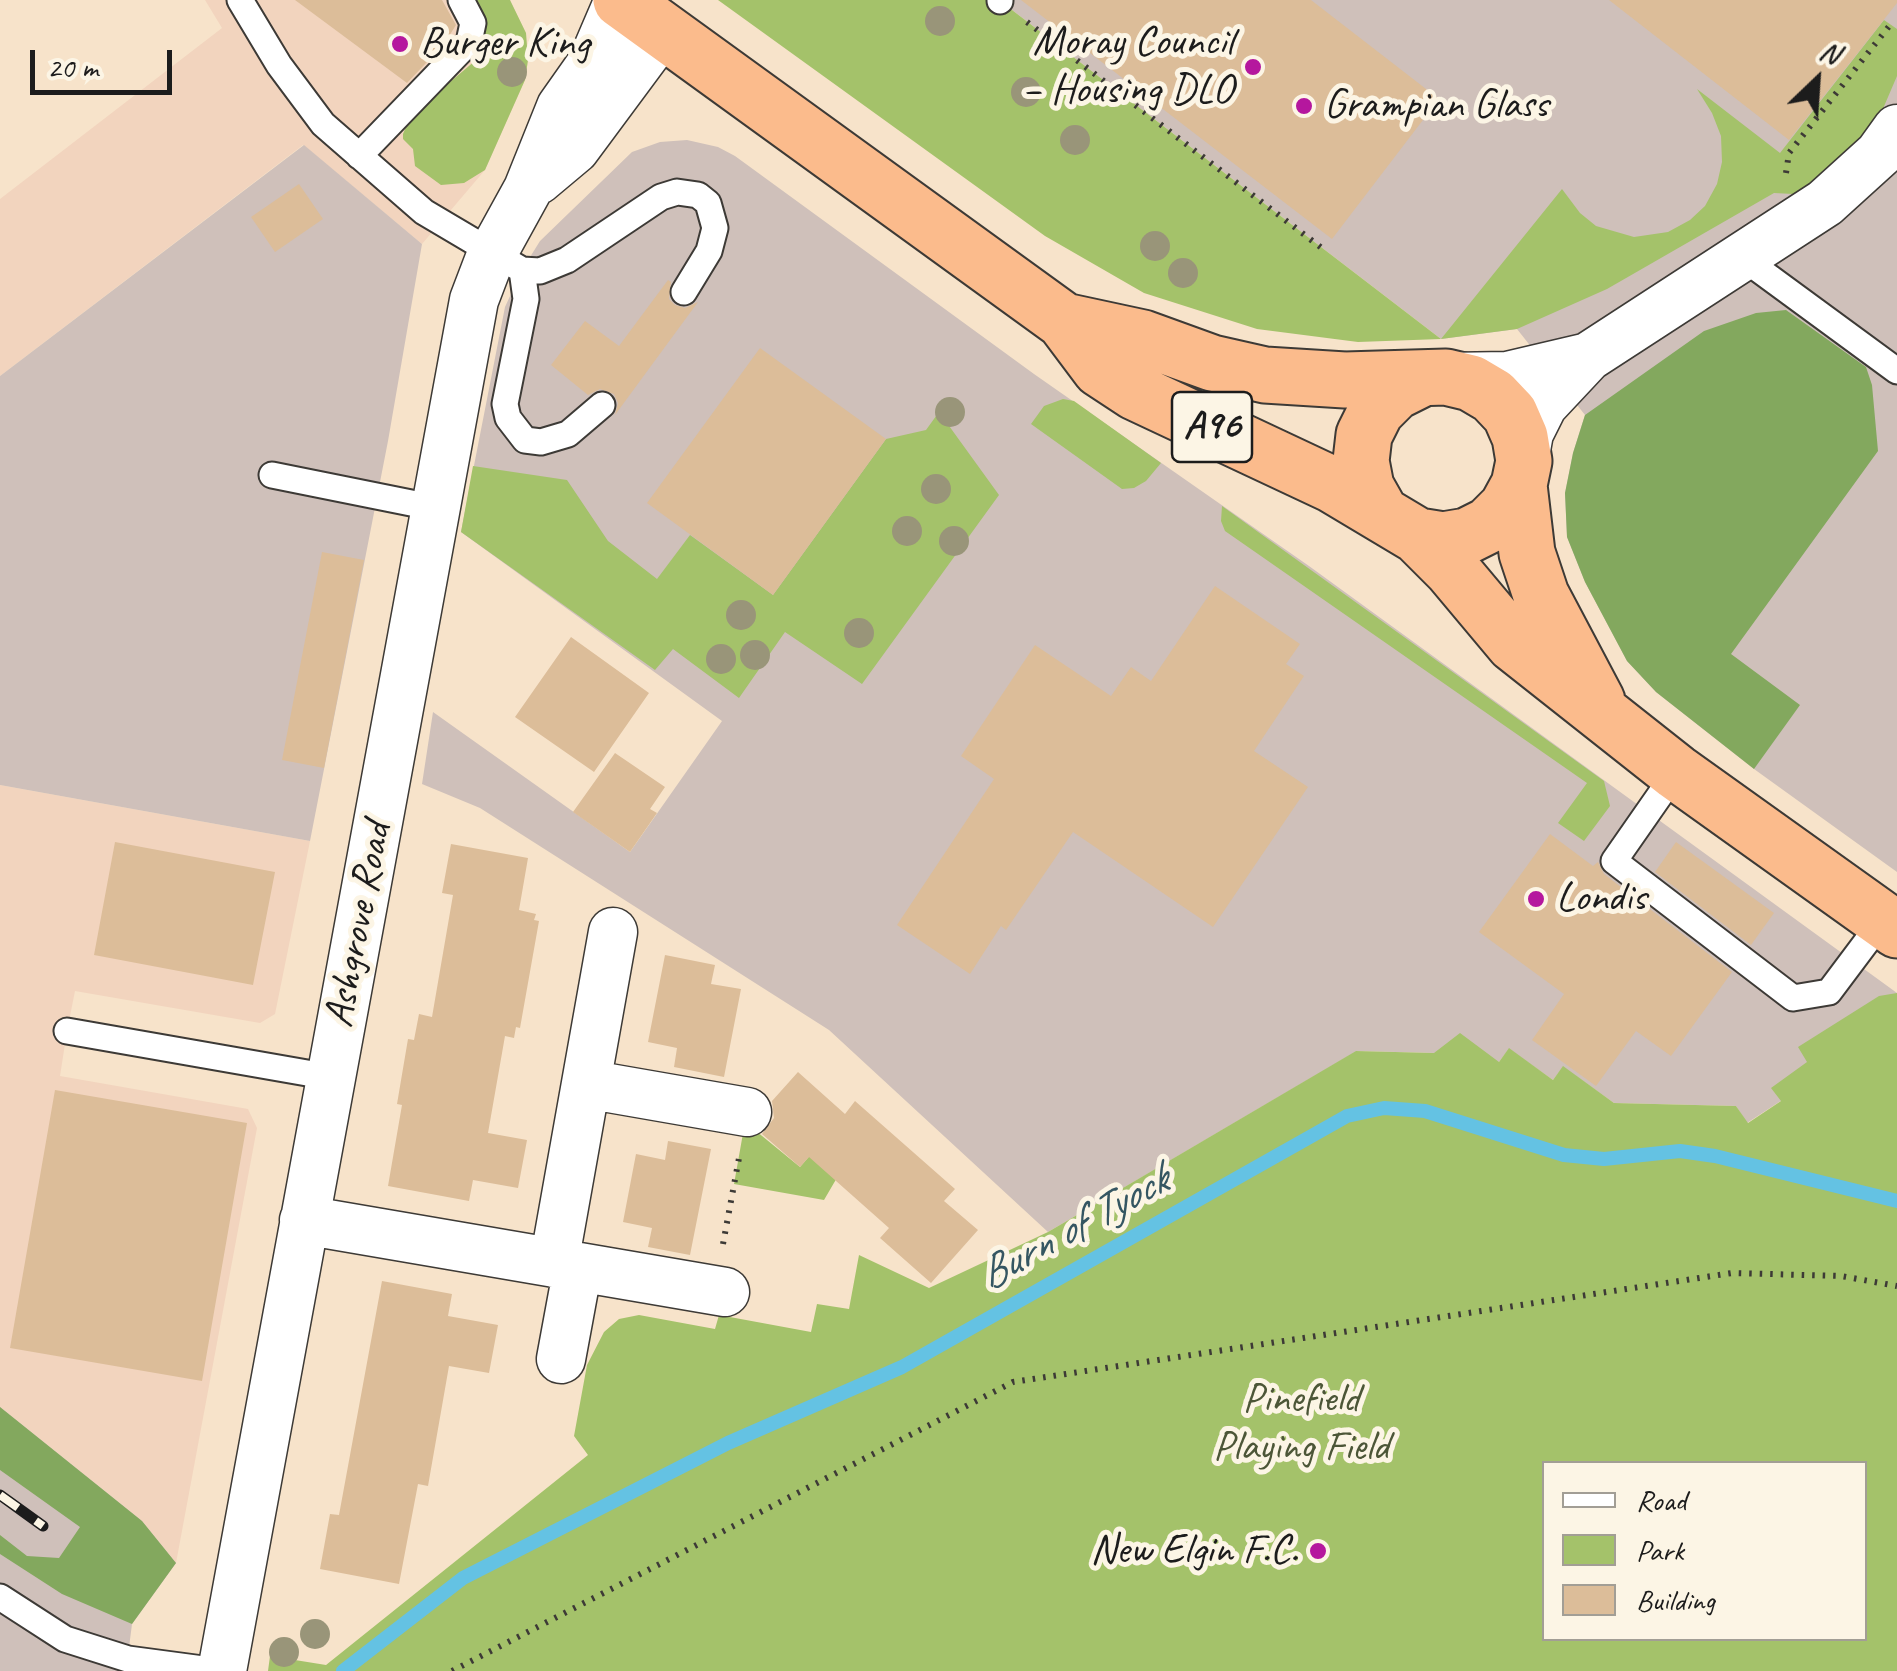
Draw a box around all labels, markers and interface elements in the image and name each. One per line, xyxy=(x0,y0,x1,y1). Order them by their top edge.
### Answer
place label: Moray Council – Housing DLO xyxy=(1022,18,1233,116)
place label: Burger King xyxy=(420,19,589,69)
scale bar xyxy=(35,30,178,92)
north arrow xyxy=(1767,30,1867,130)
marker: Burger King xyxy=(389,33,411,55)
text: N xyxy=(1815,33,1845,72)
text: 20 m xyxy=(47,48,98,86)
marker: Moray Council – Housing DLO xyxy=(1242,56,1264,78)
place label: Grampian Glass xyxy=(1324,81,1548,131)
marker: Grampian Glass xyxy=(1293,95,1315,117)
road number: A96 xyxy=(1172,392,1252,462)
street label: Ashgrove Road xyxy=(315,819,403,1031)
place label: Londis xyxy=(1556,874,1646,924)
marker: Londis xyxy=(1525,888,1547,910)
water label: Burn of Tyock xyxy=(969,1155,1179,1303)
park label: Pinefield Playing Field xyxy=(1213,1375,1389,1474)
legend xyxy=(1542,1461,1867,1641)
text: Road xyxy=(1636,1481,1686,1519)
place label: New Elgin F.C. xyxy=(1090,1526,1298,1576)
text: Park xyxy=(1636,1531,1684,1569)
marker: New Elgin F.C. xyxy=(1307,1540,1329,1562)
text: Building xyxy=(1636,1581,1715,1619)

